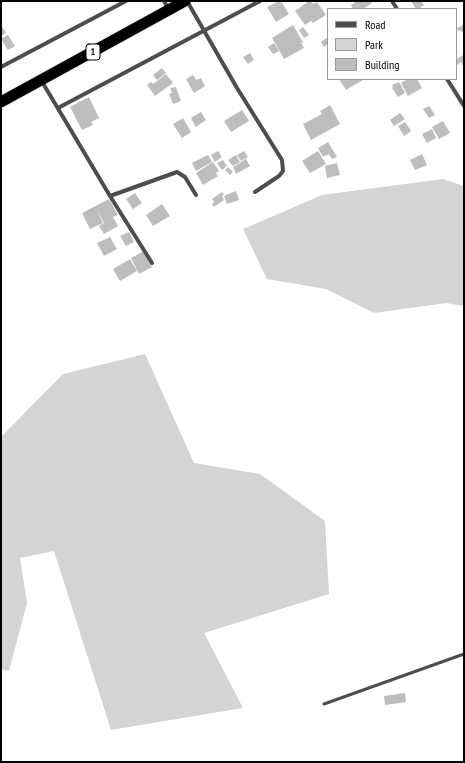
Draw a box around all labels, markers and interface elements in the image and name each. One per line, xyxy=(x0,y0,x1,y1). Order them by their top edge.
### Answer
legend xyxy=(327,8,457,80)
text: Road xyxy=(365,17,385,32)
text: Park xyxy=(365,37,383,52)
road number: 1 xyxy=(86,44,100,60)
text: Building xyxy=(365,57,400,72)

